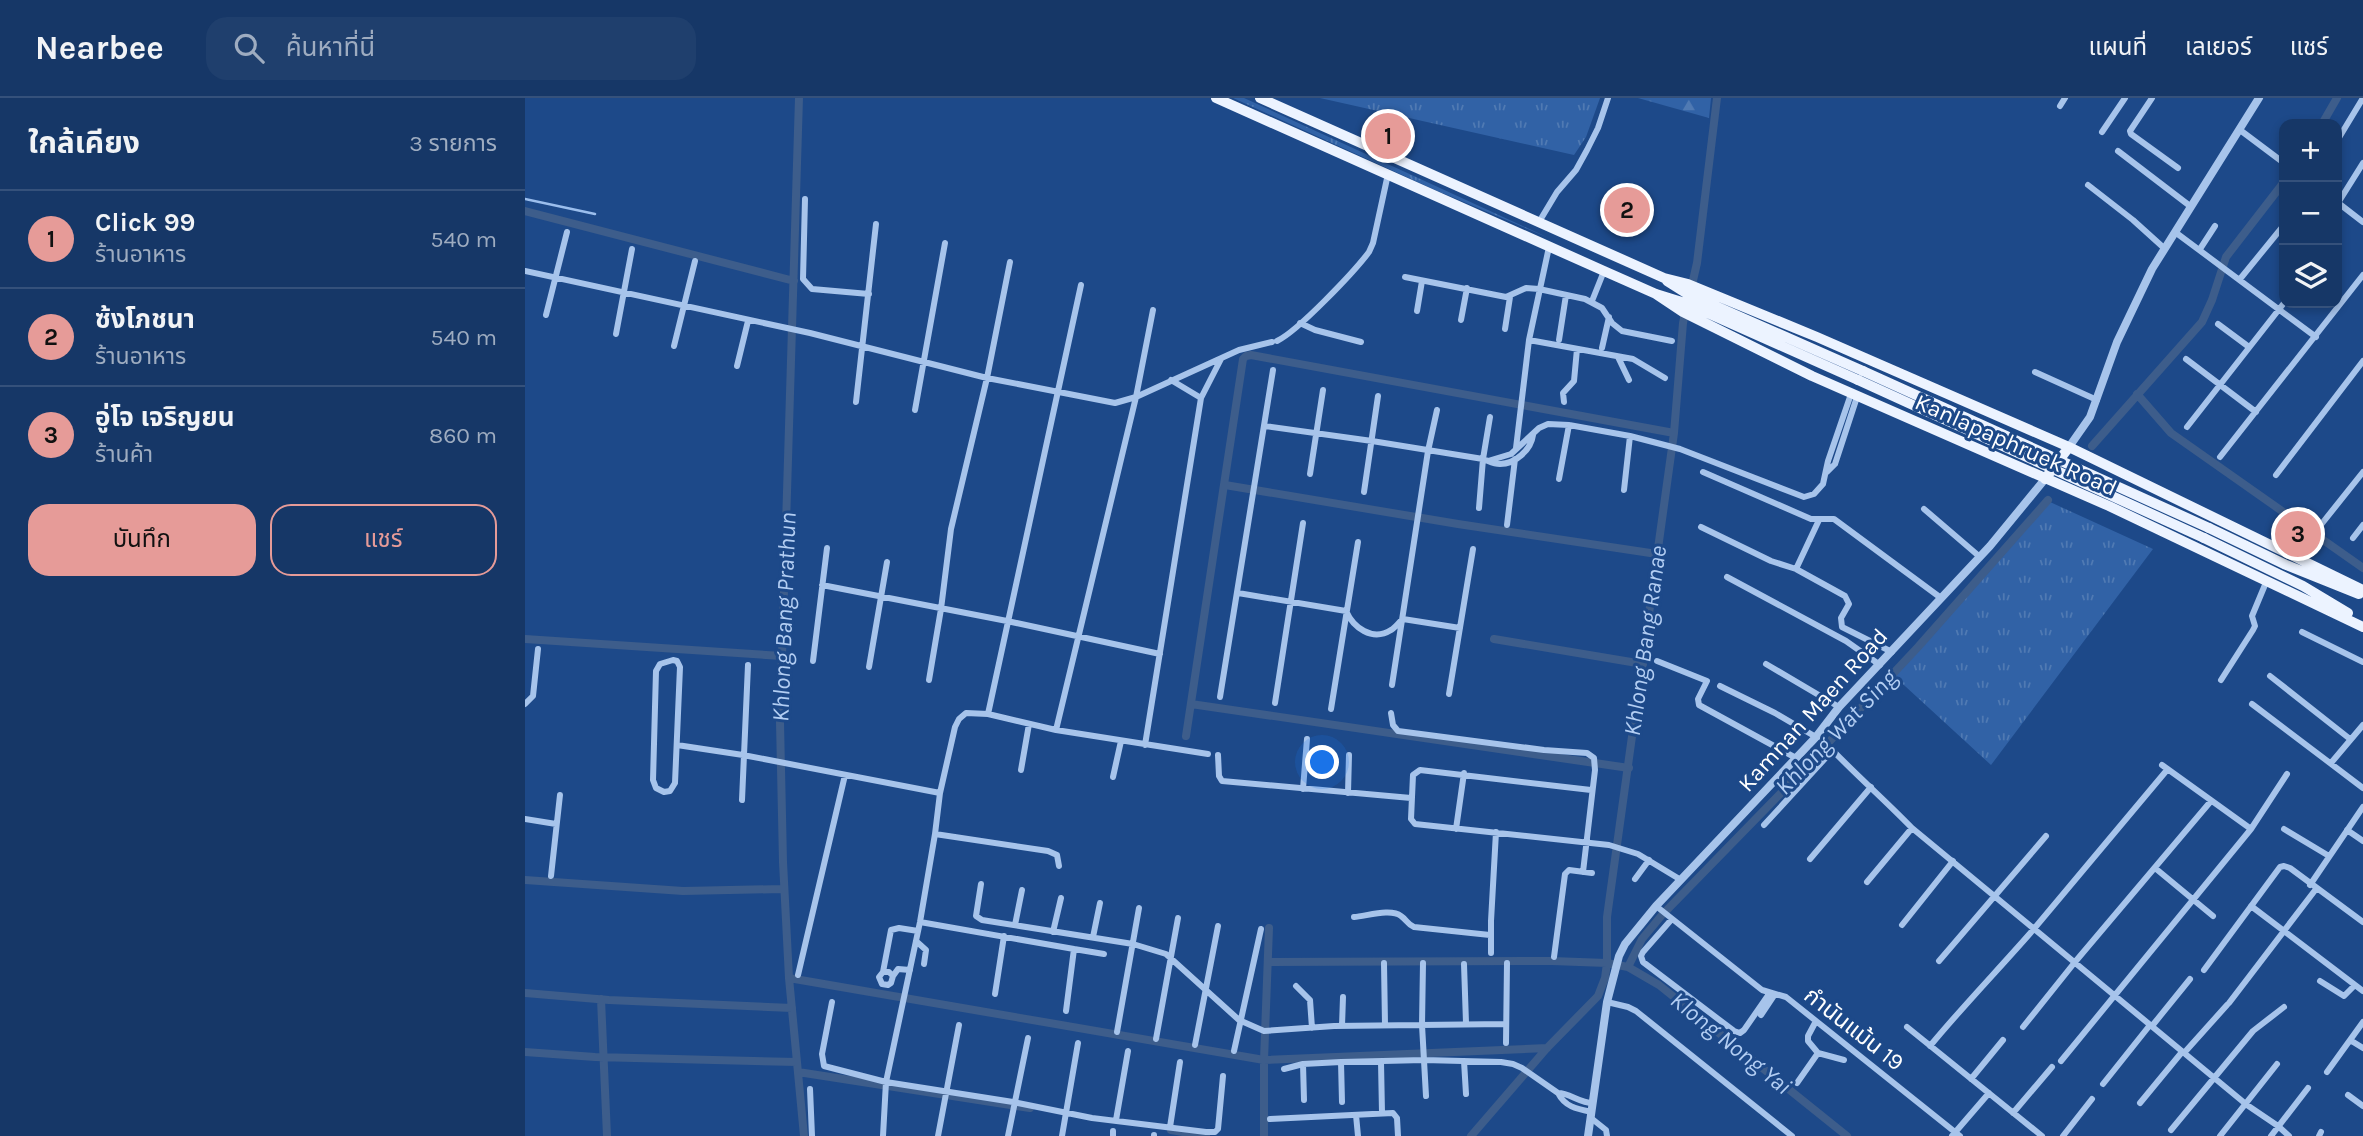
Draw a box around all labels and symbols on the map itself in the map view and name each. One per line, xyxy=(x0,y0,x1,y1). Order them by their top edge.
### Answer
pin: 1 xyxy=(1365,110,1411,162)
pin: 2 xyxy=(1604,184,1650,236)
street label: Kanlapaphruek Road xyxy=(1911,388,2121,502)
pin: 3 xyxy=(2275,508,2321,560)
water label: Khlong Bang Prathun xyxy=(766,512,802,722)
water label: Khlong Bang Ranae xyxy=(1618,544,1672,738)
street label: Kamnan Maen Road xyxy=(1733,623,1893,797)
water label: Khlong Wat Sing xyxy=(1769,663,1903,800)
your location xyxy=(1305,745,1339,779)
street label: กำนันแม้น 19 xyxy=(1799,982,1909,1076)
water label: Klong Nong Yai xyxy=(1665,986,1797,1100)

